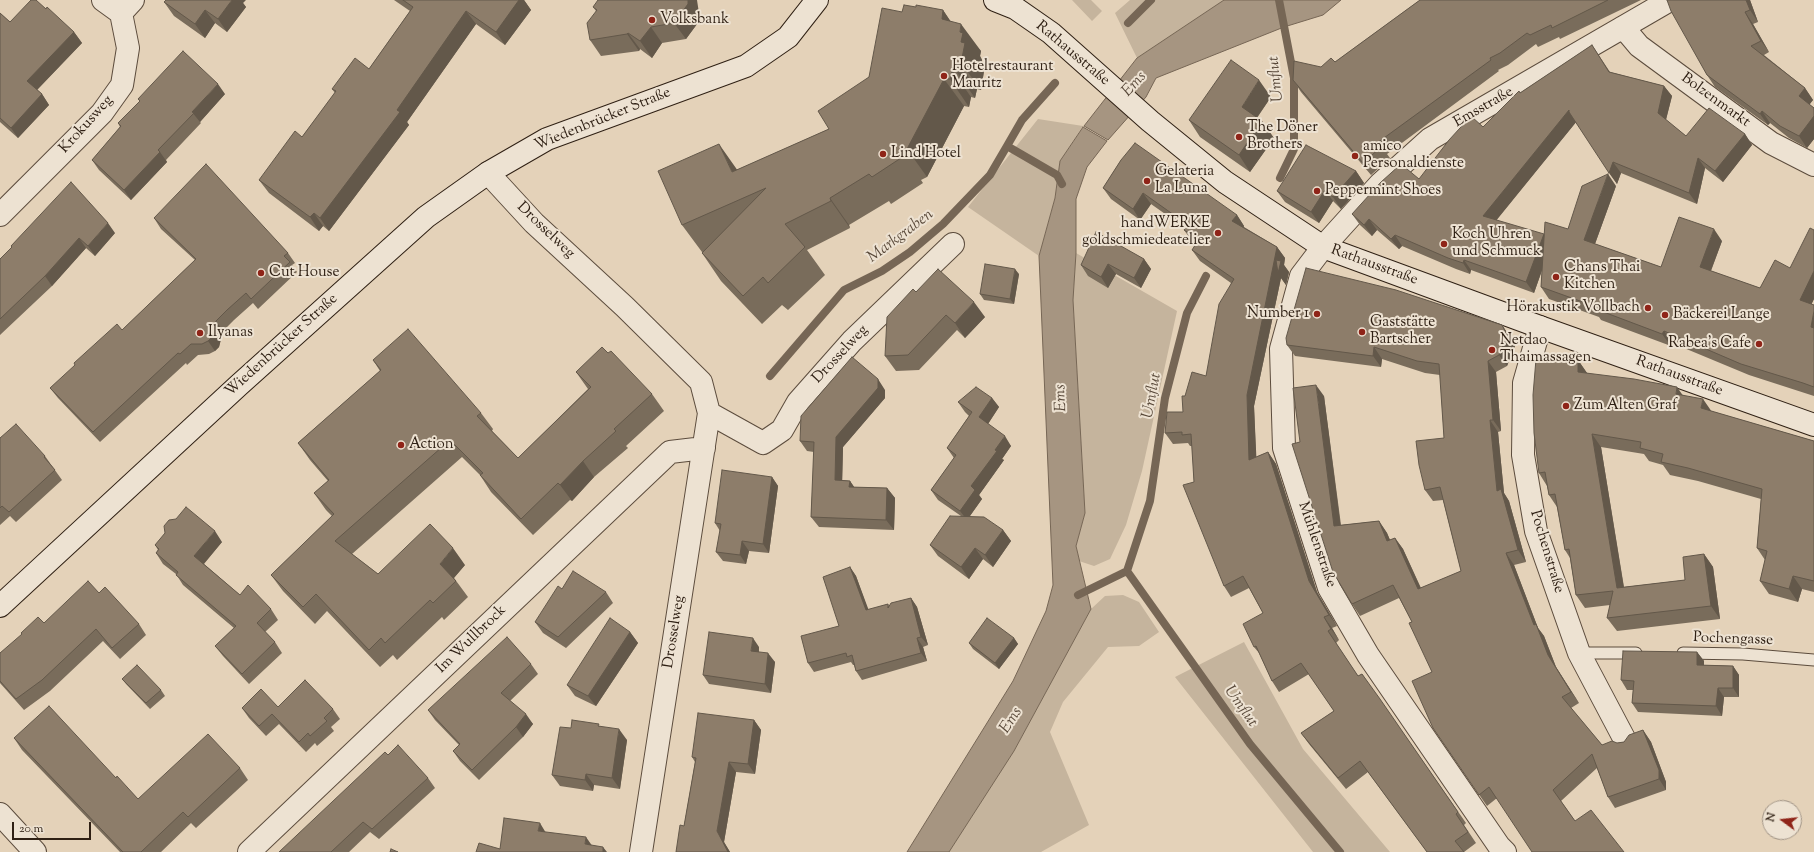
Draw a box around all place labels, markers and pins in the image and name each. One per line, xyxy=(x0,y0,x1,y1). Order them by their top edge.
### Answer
place label: Volksbank xyxy=(660,11,729,29)
marker: Volksbank xyxy=(647,15,657,25)
place label: Hotelrestaurant Mauritz xyxy=(952,58,1053,93)
marker: Hotelrestaurant Mauritz xyxy=(939,71,949,81)
place label: The Döner Brothers xyxy=(1247,119,1318,154)
marker: The Döner Brothers xyxy=(1234,132,1244,142)
place label: amico Personaldienste xyxy=(1363,138,1464,173)
place label: Lind Hotel xyxy=(891,145,961,163)
marker: Lind Hotel xyxy=(878,149,888,159)
marker: amico Personaldienste xyxy=(1350,151,1360,161)
place label: Gelateria La Luna xyxy=(1155,163,1214,198)
marker: Gelateria La Luna xyxy=(1142,176,1152,186)
place label: Peppermint Shoes xyxy=(1325,182,1441,200)
marker: Peppermint Shoes xyxy=(1312,186,1322,196)
place label: handWERKE goldschmiedeatelier xyxy=(1082,215,1210,250)
place label: Koch Uhren und Schmuck xyxy=(1452,226,1541,261)
marker: handWERKE goldschmiedeatelier xyxy=(1213,228,1223,238)
marker: Koch Uhren und Schmuck xyxy=(1439,239,1449,249)
place label: Chans Thai Kitchen xyxy=(1564,259,1640,294)
place label: Cut House xyxy=(269,264,339,282)
marker: Cut House xyxy=(256,268,266,278)
marker: Chans Thai Kitchen xyxy=(1551,272,1561,282)
place label: Hörakustik Vollbach xyxy=(1507,299,1640,317)
marker: Hörakustik Vollbach xyxy=(1643,303,1653,313)
place label: Number 1 xyxy=(1247,305,1309,323)
place label: Bäckerei Lange xyxy=(1673,306,1770,324)
marker: Number 1 xyxy=(1312,309,1322,319)
marker: Bäckerei Lange xyxy=(1660,310,1670,320)
place label: Gaststätte Bartscher xyxy=(1370,314,1435,349)
place label: Ilyanas xyxy=(208,324,253,342)
marker: Gaststätte Bartscher xyxy=(1357,327,1367,337)
marker: Ilyanas xyxy=(195,328,205,338)
place label: Netdao Thaimassagen xyxy=(1500,332,1591,367)
place label: Rabea's Cafe xyxy=(1668,335,1751,353)
marker: Rabea's Cafe xyxy=(1754,339,1764,349)
marker: Netdao Thaimassagen xyxy=(1487,345,1497,355)
place label: Zum Alten Graf xyxy=(1574,397,1677,415)
marker: Zum Alten Graf xyxy=(1561,401,1571,411)
place label: Action xyxy=(409,436,454,454)
marker: Action xyxy=(396,440,406,450)

